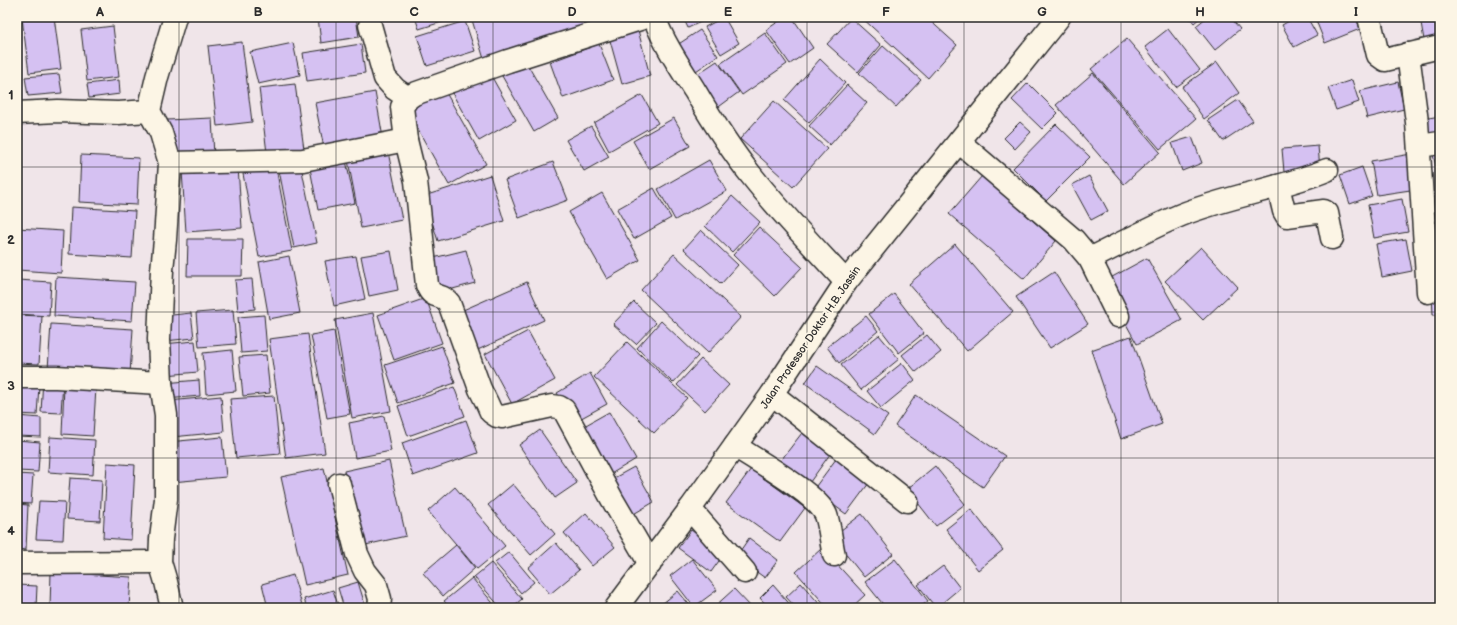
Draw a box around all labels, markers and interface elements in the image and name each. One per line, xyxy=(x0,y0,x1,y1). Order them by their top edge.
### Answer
text: A xyxy=(95,4,104,20)
text: B xyxy=(253,4,263,20)
text: C xyxy=(409,4,419,20)
text: D xyxy=(567,4,577,20)
text: E xyxy=(724,4,733,20)
text: F xyxy=(882,4,890,20)
text: G xyxy=(1037,4,1047,20)
text: H xyxy=(1195,4,1205,20)
text: I xyxy=(1354,4,1358,20)
text: 1 xyxy=(8,87,14,103)
text: 2 xyxy=(7,232,15,248)
street label: Jalan Professor Doktor H.B. Jassin xyxy=(758,263,863,411)
text: 3 xyxy=(7,378,15,394)
text: 4 xyxy=(7,523,15,539)

